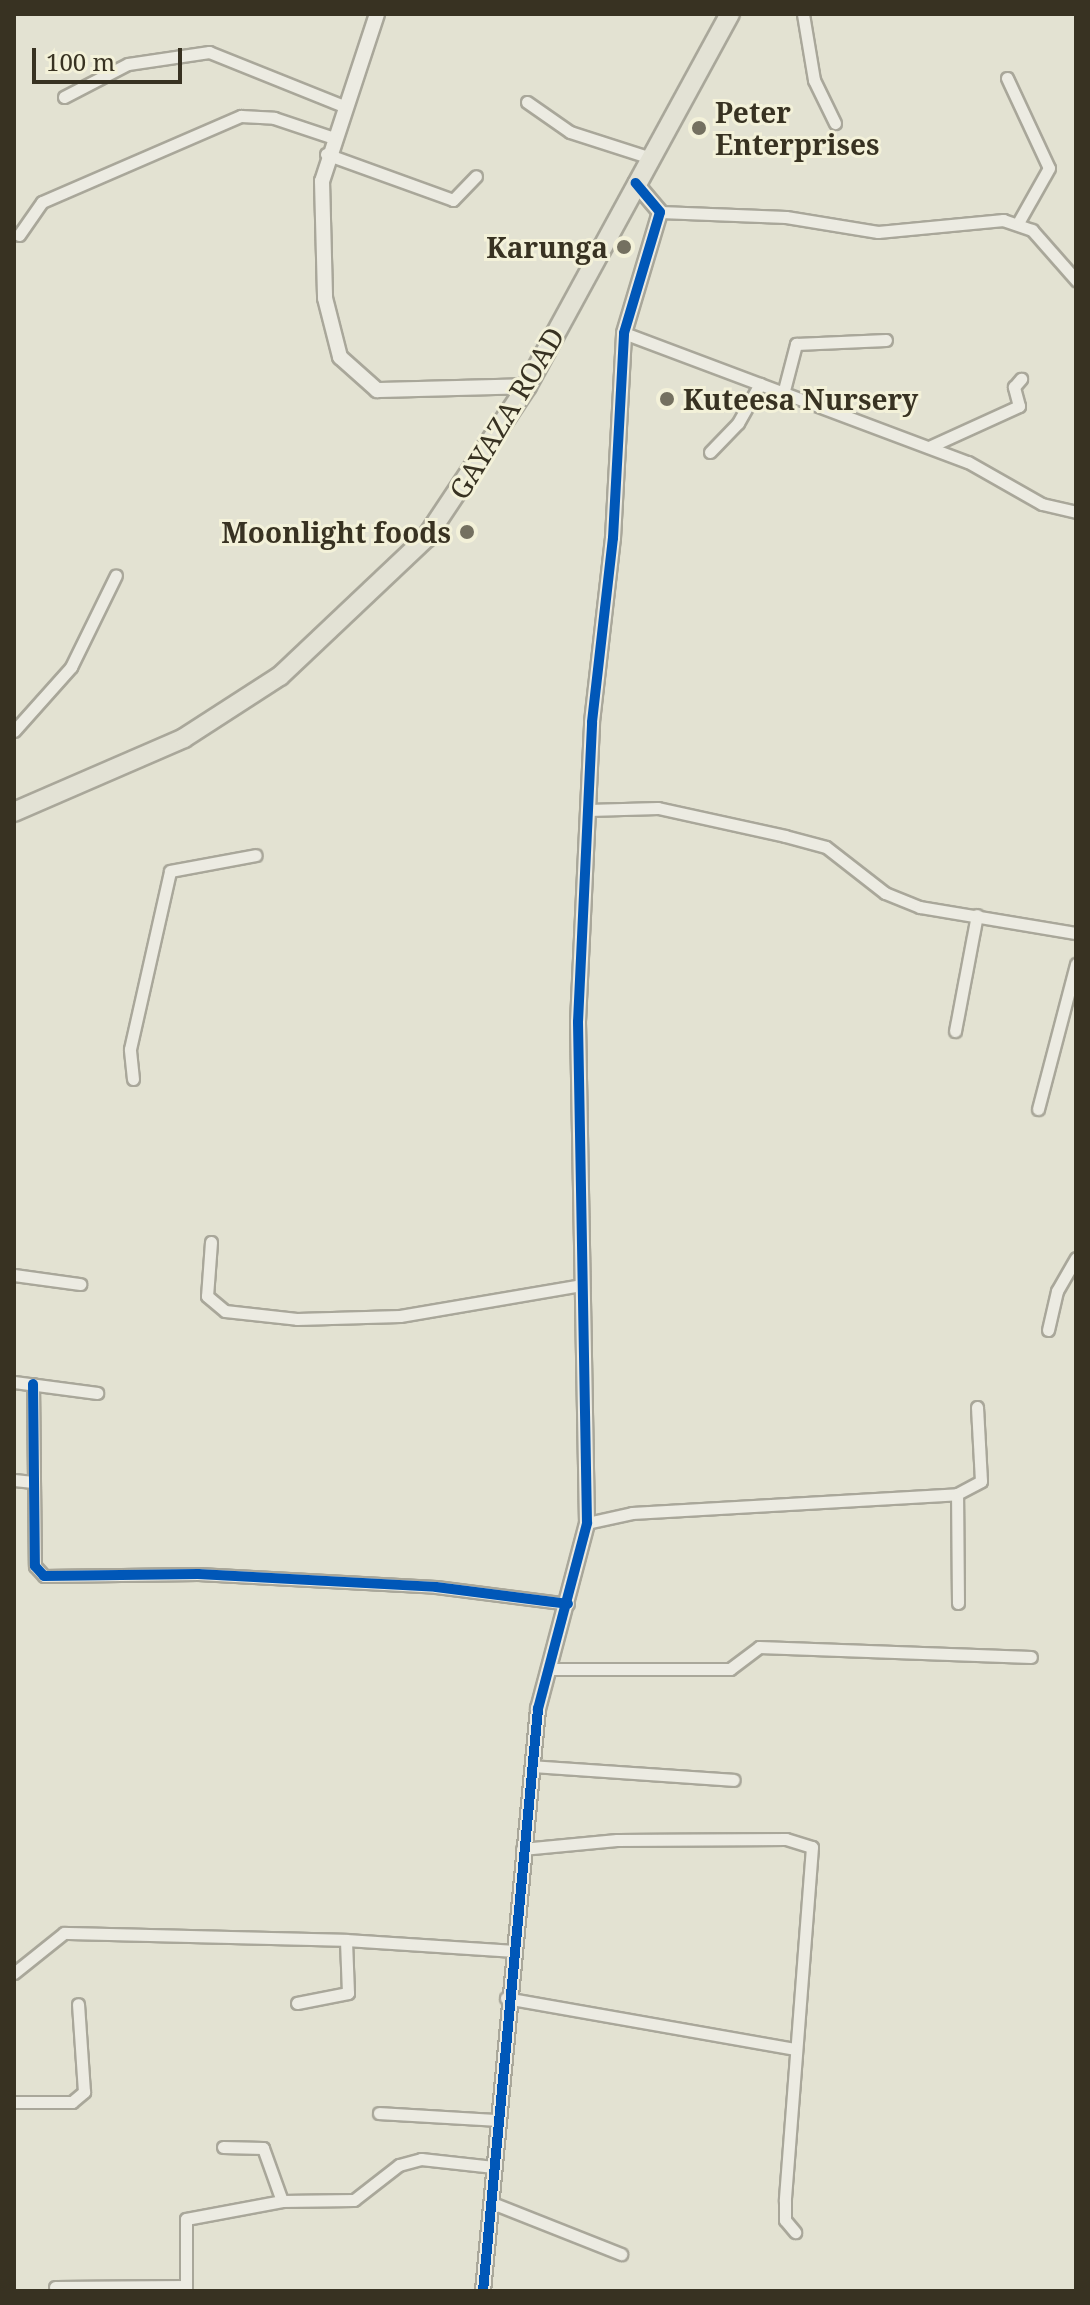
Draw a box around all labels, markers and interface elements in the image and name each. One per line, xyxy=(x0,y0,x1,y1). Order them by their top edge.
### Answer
scale bar xyxy=(36,32,186,82)
text: 100 m xyxy=(46,45,115,78)
place label: Peter Enterprises xyxy=(715,95,879,161)
marker: Peter Enterprises xyxy=(690,119,708,137)
place label: Karunga xyxy=(486,230,608,264)
marker: Karunga xyxy=(615,238,633,256)
street label: GAYAZA ROAD xyxy=(441,321,571,505)
place label: Kuteesa Nursery xyxy=(683,382,918,416)
marker: Kuteesa Nursery xyxy=(658,390,676,408)
place label: Moonlight foods xyxy=(221,515,451,549)
marker: Moonlight foods xyxy=(458,523,476,541)

